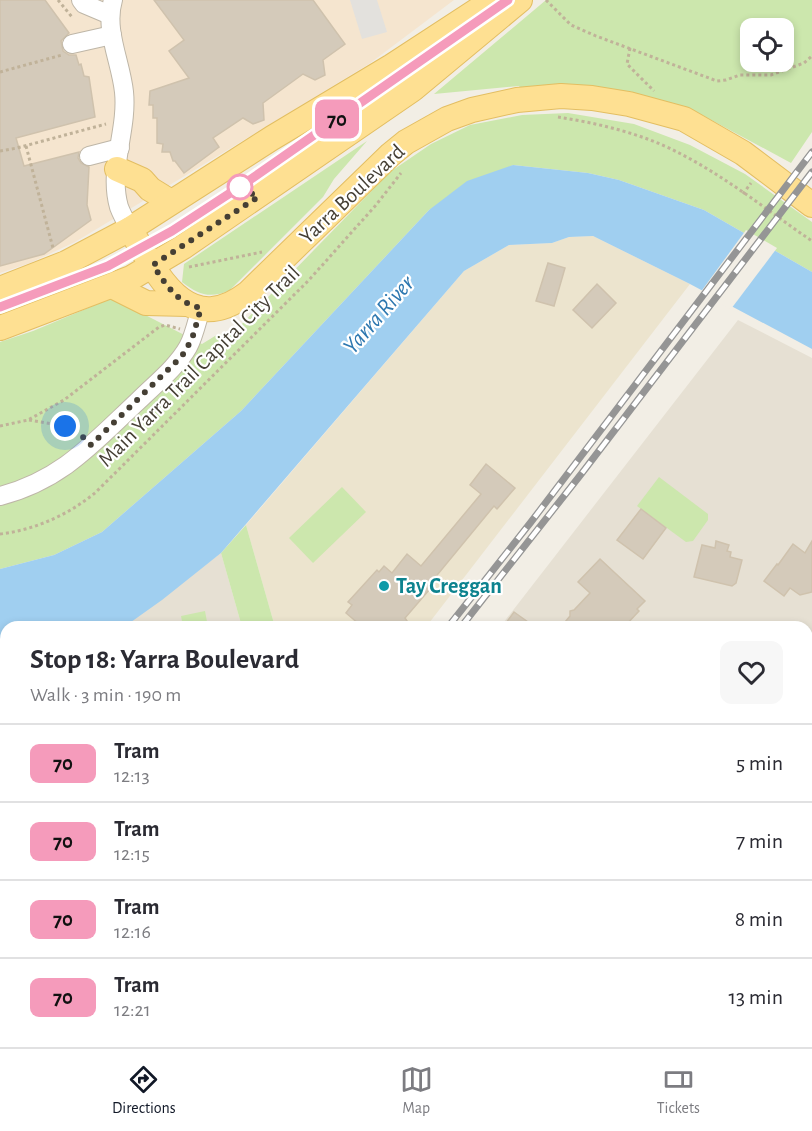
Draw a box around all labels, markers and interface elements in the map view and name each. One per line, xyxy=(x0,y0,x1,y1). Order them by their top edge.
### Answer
map controls xyxy=(740,18,794,72)
button: locate xyxy=(740,18,794,72)
line badge: 70 xyxy=(310,100,364,138)
text: 70 xyxy=(327,109,347,130)
street label: Yarra Boulevard xyxy=(295,140,409,248)
unlabelled marker xyxy=(227,174,253,200)
street label: Main Yarra Trail Capital City Trail xyxy=(94,261,304,471)
water label: Yarra River xyxy=(339,270,420,359)
your location xyxy=(50,411,80,441)
place label: Tay Creggan xyxy=(396,575,502,598)
marker: Tay Creggan xyxy=(377,579,391,593)
button: heart xyxy=(720,641,783,704)
text: Stop 18: Yarra Boulevard xyxy=(30,646,299,674)
text: Walk · 3 min · 190 m xyxy=(30,685,181,705)
text: Tram xyxy=(114,740,159,762)
text: 5 min xyxy=(736,752,783,774)
text: 70 xyxy=(53,753,73,774)
text: 12:13 xyxy=(114,766,150,786)
text: Tram xyxy=(114,818,159,840)
text: 7 min xyxy=(736,830,783,852)
text: 70 xyxy=(53,831,73,852)
text: 12:15 xyxy=(114,844,150,864)
text: Tram xyxy=(114,896,159,918)
text: 8 min xyxy=(735,908,783,930)
text: 70 xyxy=(53,909,73,930)
text: 12:16 xyxy=(114,922,151,942)
text: Tram xyxy=(114,974,159,996)
text: 13 min xyxy=(728,986,783,1008)
text: 70 xyxy=(53,987,73,1008)
text: 12:21 xyxy=(114,1000,151,1020)
tab: Directions xyxy=(112,1063,176,1118)
tab: Map xyxy=(400,1063,433,1118)
tab: Tickets xyxy=(657,1063,700,1118)

